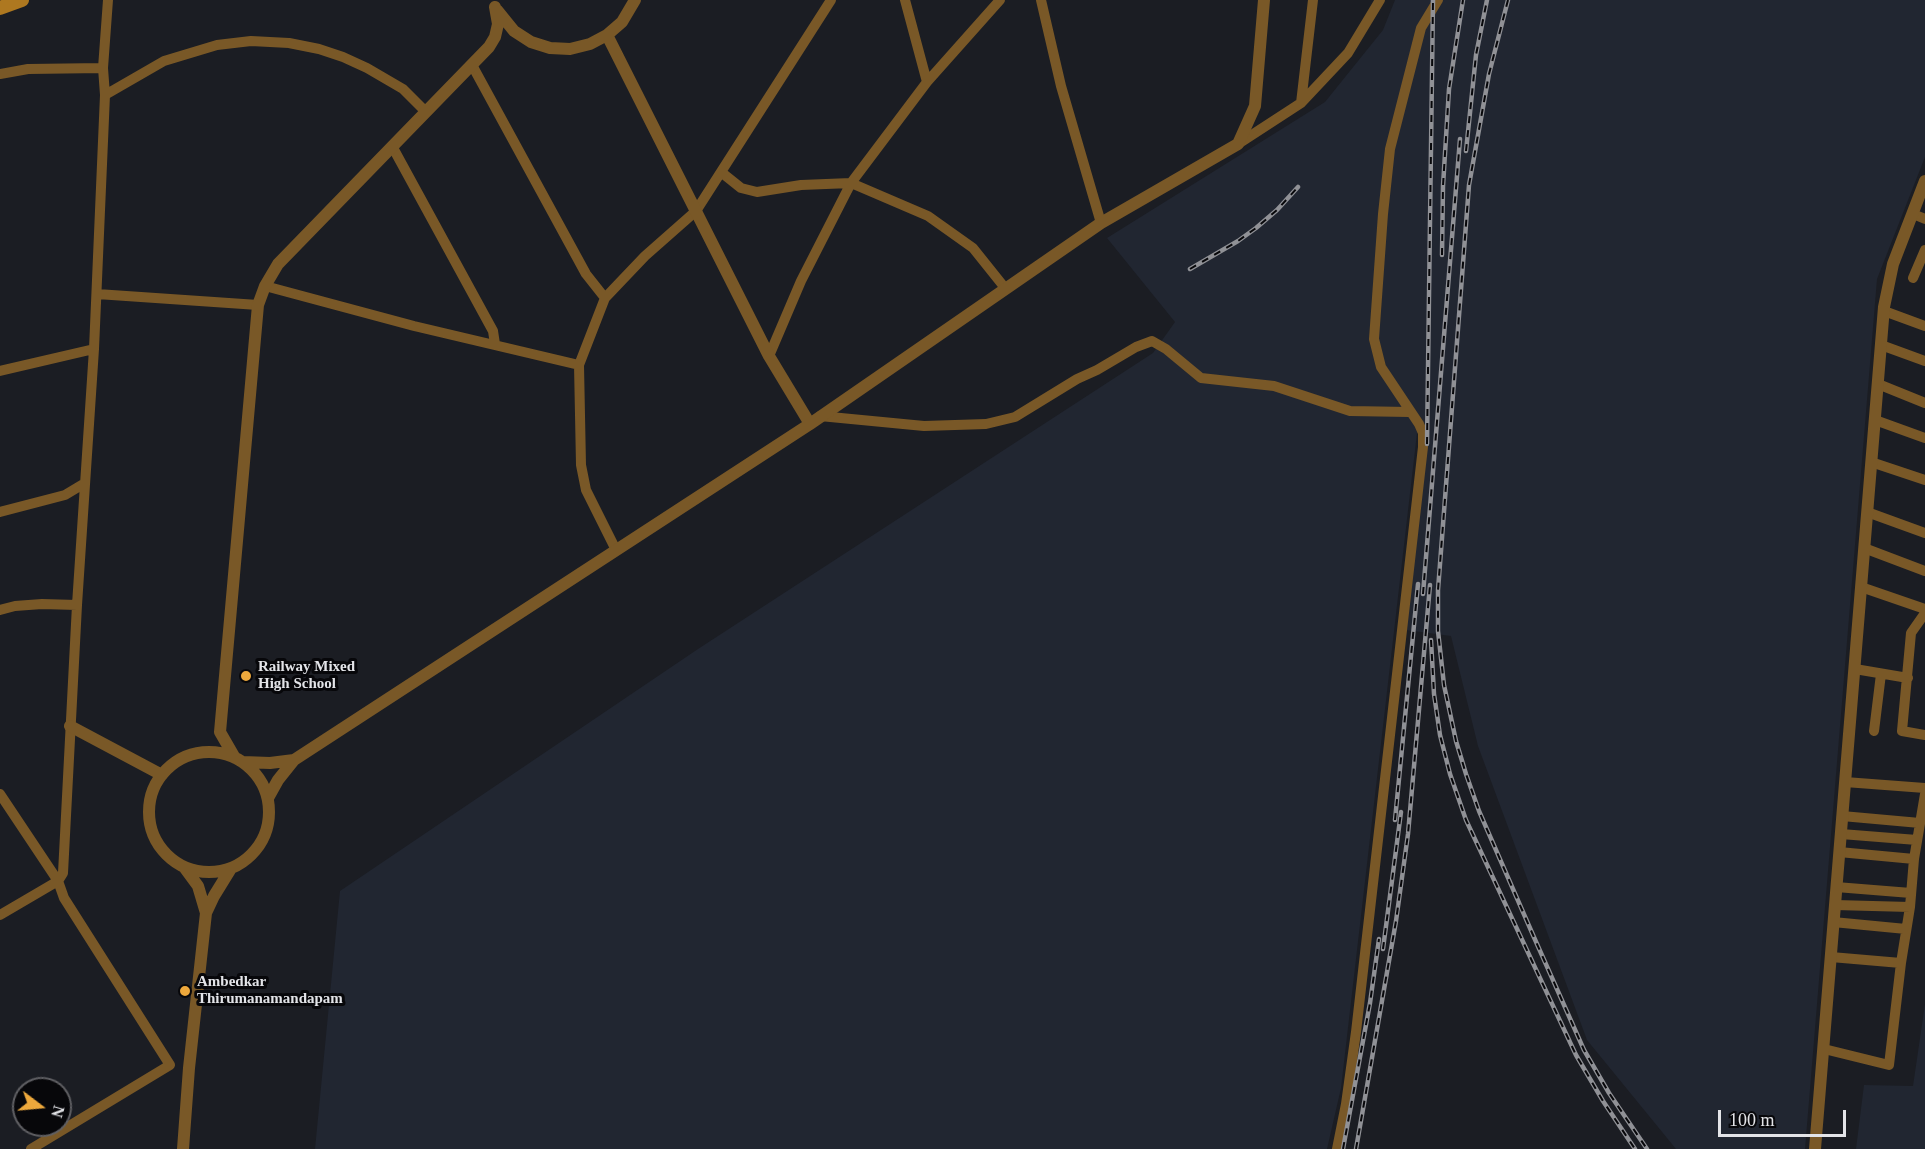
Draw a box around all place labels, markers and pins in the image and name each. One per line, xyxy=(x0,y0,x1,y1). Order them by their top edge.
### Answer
place label: Railway Mixed High School xyxy=(258,658,355,693)
marker: Railway Mixed High School xyxy=(239,669,253,683)
place label: Ambedkar Thirumanamandapam xyxy=(197,973,343,1008)
marker: Ambedkar Thirumanamandapam xyxy=(178,984,192,998)

